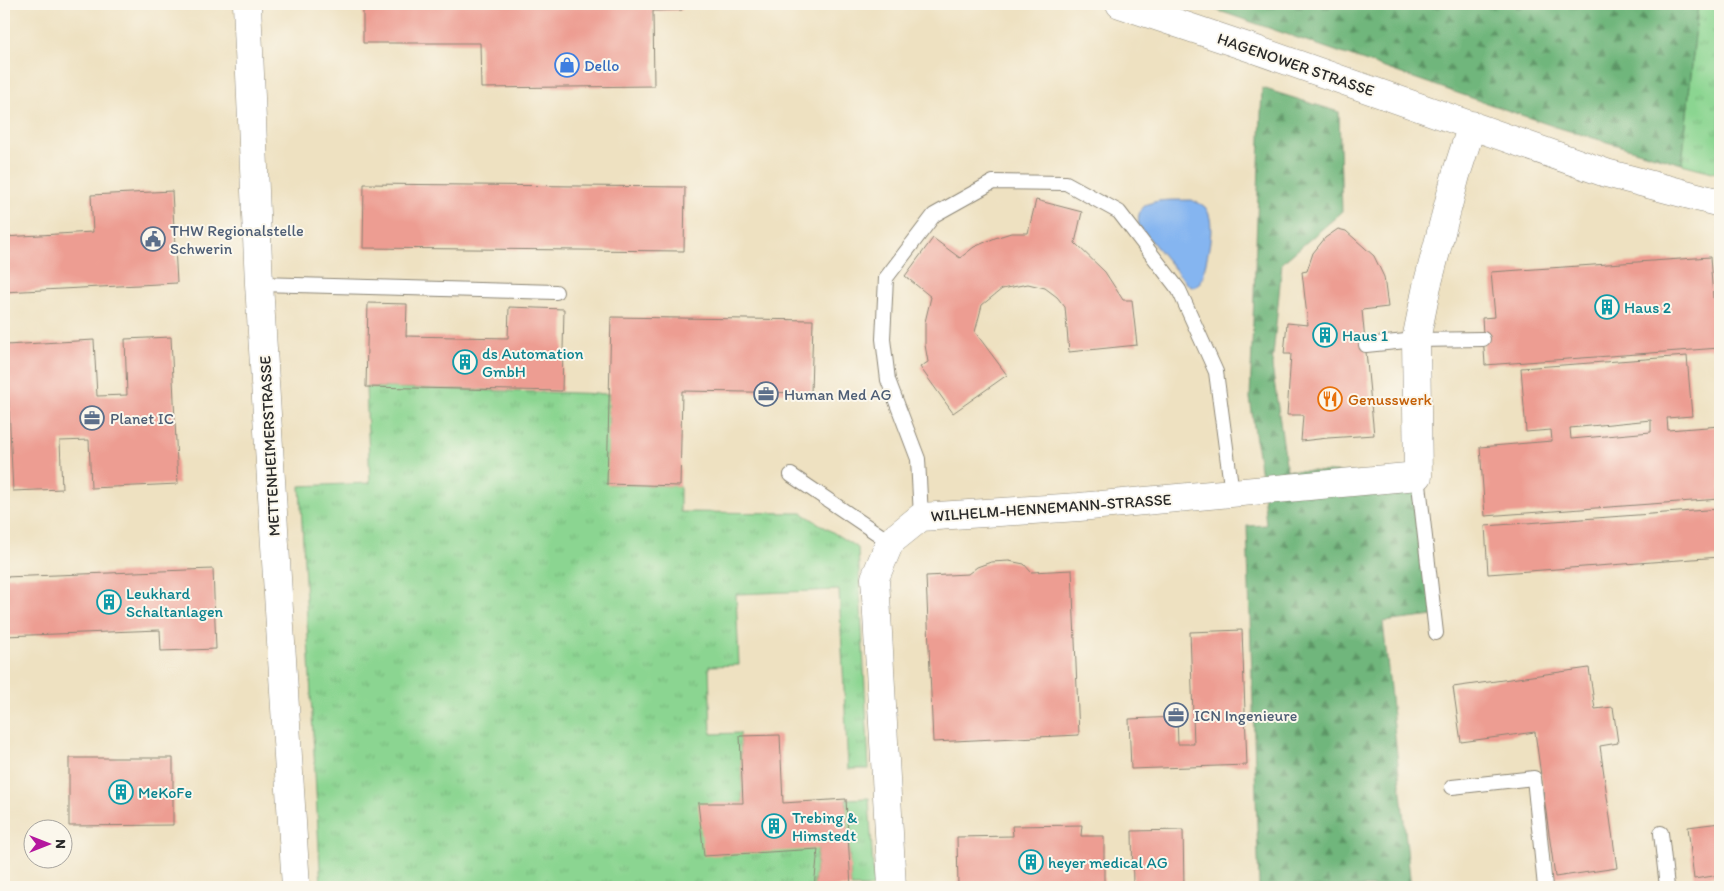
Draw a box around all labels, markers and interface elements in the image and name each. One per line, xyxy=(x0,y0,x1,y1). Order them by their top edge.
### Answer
street label: HAGENOWER STRASSE xyxy=(1215,29,1377,100)
shop icon: Dello xyxy=(554,52,580,78)
place label: Dello xyxy=(584,56,619,75)
place label: THW Regionalstelle Schwerin xyxy=(170,221,304,258)
public building icon: THW Regionalstelle Schwerin xyxy=(140,226,166,252)
building icon: Haus 2 xyxy=(1594,294,1620,320)
place label: Haus 2 xyxy=(1624,298,1672,317)
building icon: Haus 1 xyxy=(1312,322,1338,348)
place label: Haus 1 xyxy=(1342,326,1389,345)
place label: ds Automation GmbH xyxy=(482,344,584,381)
building icon: ds Automation GmbH xyxy=(452,349,478,375)
street label: METTENHEIMERSTRASSE xyxy=(255,355,284,537)
office icon: Human Med AG xyxy=(753,381,779,407)
place label: Human Med AG xyxy=(784,385,892,404)
restaurant icon: Genusswerk xyxy=(1317,386,1343,412)
place label: Genusswerk xyxy=(1348,390,1432,409)
office icon: Planet IC xyxy=(79,405,105,431)
place label: Planet IC xyxy=(110,409,174,428)
street label: WILHELM-HENNEMANN-STRASSE xyxy=(930,490,1172,525)
place label: Leukhard Schaltanlagen xyxy=(126,584,224,621)
building icon: Leukhard Schaltanlagen xyxy=(96,589,122,615)
office icon: ICN Ingenieure xyxy=(1163,702,1189,728)
place label: ICN Ingenieure xyxy=(1194,706,1297,725)
building icon: MeKoFe xyxy=(108,779,134,805)
place label: MeKoFe xyxy=(138,783,192,802)
place label: Trebing & Himstedt xyxy=(792,808,858,845)
building icon: Trebing & Himstedt xyxy=(761,813,787,839)
north arrow xyxy=(22,818,72,868)
text: N xyxy=(52,839,69,849)
building icon: heyer medical AG xyxy=(1018,849,1044,875)
place label: heyer medical AG xyxy=(1048,853,1168,872)

